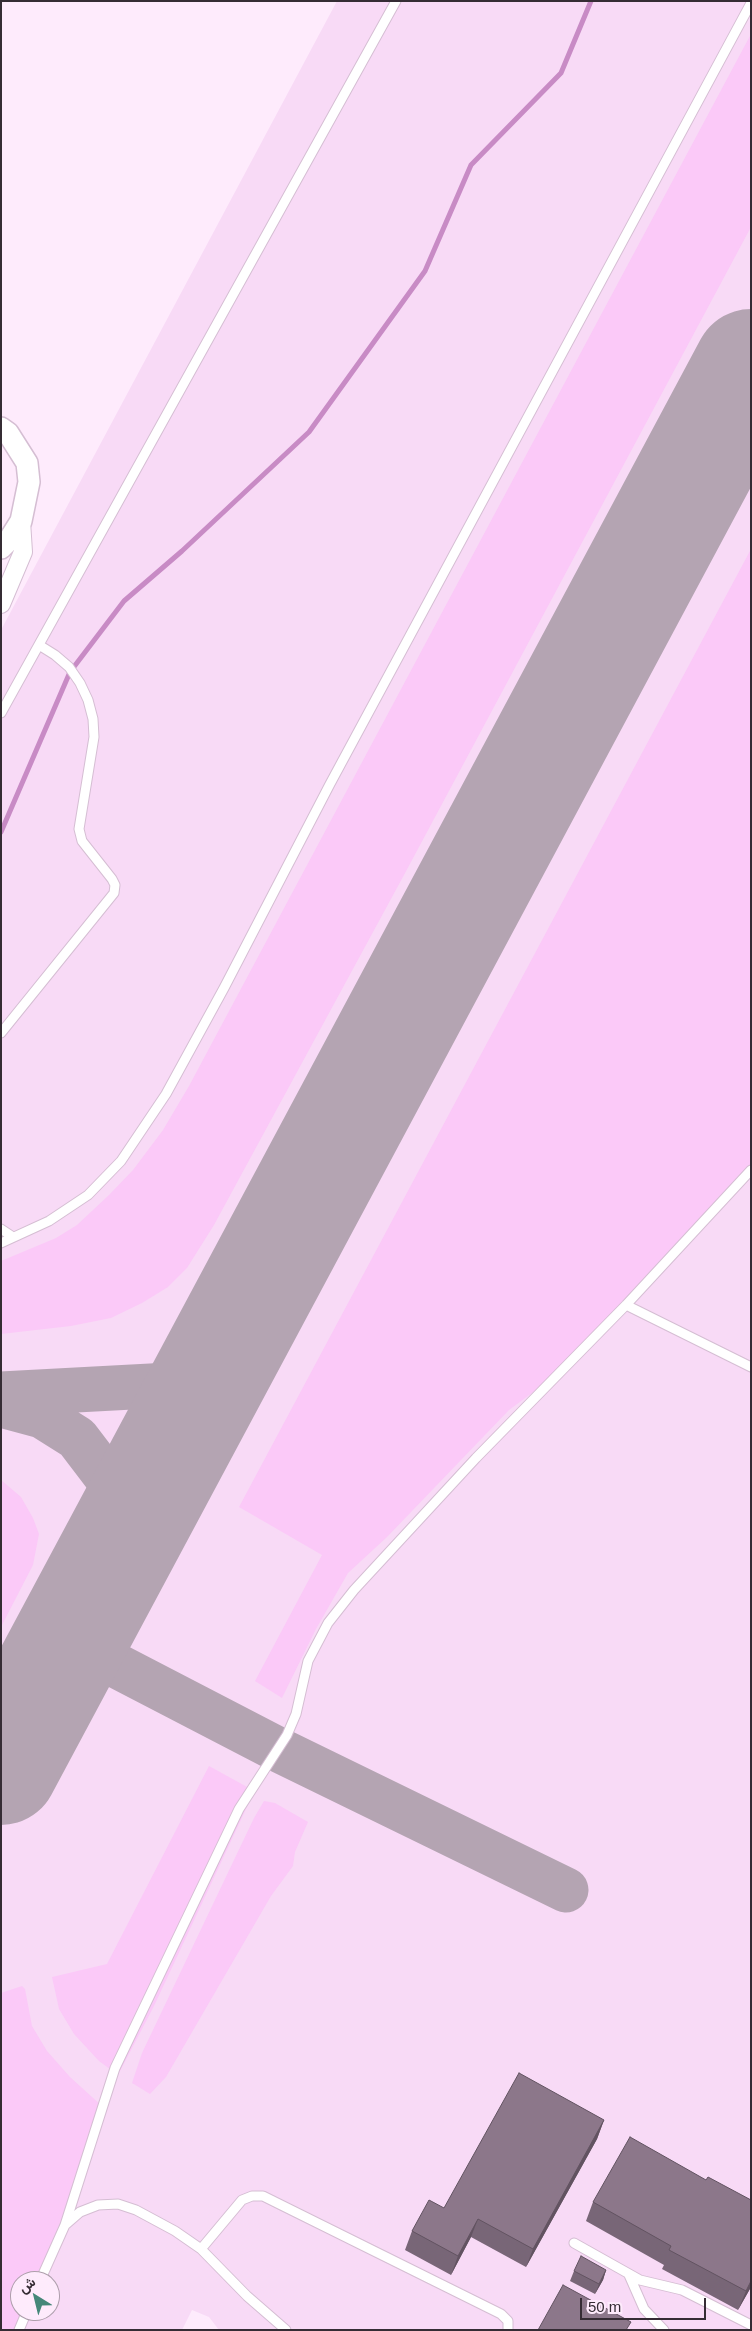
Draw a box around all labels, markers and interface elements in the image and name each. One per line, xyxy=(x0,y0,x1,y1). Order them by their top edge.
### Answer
north arrow xyxy=(10,2271,60,2321)
text: ش xyxy=(15,2273,38,2296)
scale bar xyxy=(582,2288,708,2320)
text: 50 m xyxy=(588,2298,621,2315)

